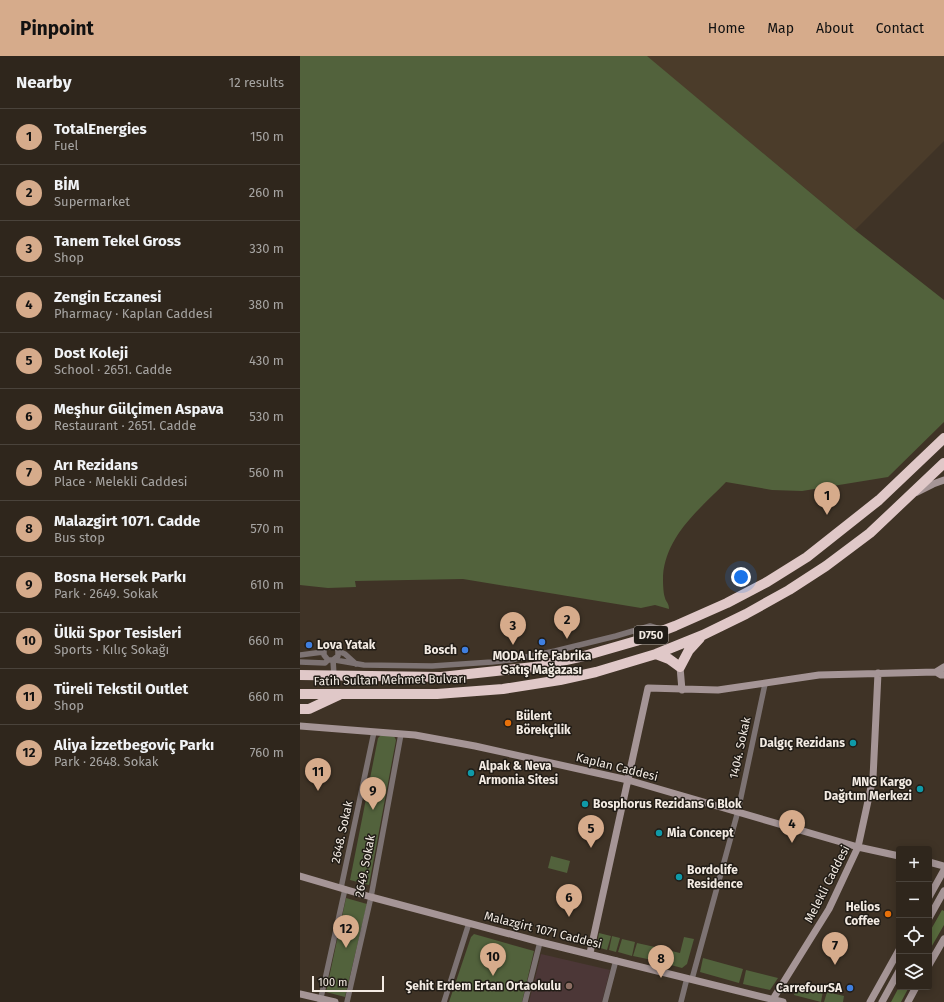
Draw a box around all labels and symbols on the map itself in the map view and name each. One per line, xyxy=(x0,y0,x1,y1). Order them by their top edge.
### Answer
pin: 1 xyxy=(814,482,840,515)
your location xyxy=(731,567,751,587)
pin: 2 xyxy=(554,606,580,639)
pin: 3 xyxy=(500,612,526,645)
road number: D750 xyxy=(634,626,668,644)
marker: MODA Life Fabrika Satış Mağazası xyxy=(537,637,547,647)
place label: Lova Yatak xyxy=(317,638,376,652)
marker: Lova Yatak xyxy=(304,640,314,650)
place label: Bosch xyxy=(424,643,457,657)
marker: Bosch xyxy=(460,645,470,655)
place label: MODA Life Fabrika Satış Mağazası xyxy=(493,649,592,678)
street label: Fatih Sultan Mehmet Bulvarı xyxy=(313,672,467,688)
place label: Bülent Börekçilik xyxy=(516,709,571,738)
street label: 1404. Sokak xyxy=(727,715,754,780)
marker: Bülent Börekçilik xyxy=(503,718,513,728)
place label: Dalgıç Rezidans xyxy=(760,736,845,751)
marker: Dalgıç Rezidans xyxy=(848,738,858,748)
street label: Kaplan Caddesi xyxy=(575,750,659,784)
pin: 11 xyxy=(305,758,331,791)
place label: Alpak & Neva Armonia Sitesi xyxy=(478,759,558,787)
marker: Alpak & Neva Armonia Sitesi xyxy=(466,768,476,778)
place label: MNG Kargo Dağıtım Merkezi xyxy=(824,775,912,803)
pin: 9 xyxy=(360,777,386,810)
marker: MNG Kargo Dağıtım Merkezi xyxy=(915,784,925,794)
place label: Bosphorus Rezidans G Blok xyxy=(593,797,742,811)
street label: 2648. Sokak xyxy=(329,799,356,865)
marker: Bosphorus Rezidans G Blok xyxy=(580,799,590,809)
pin: 4 xyxy=(779,810,805,843)
pin: 5 xyxy=(578,815,604,848)
place label: Mia Concept xyxy=(667,826,734,840)
marker: Mia Concept xyxy=(654,828,664,838)
street label: 2649. Sokak xyxy=(352,833,378,898)
street label: Melekli Caddesi xyxy=(801,843,853,925)
place label: Bordolife Residence xyxy=(687,863,743,891)
marker: Bordolife Residence xyxy=(674,872,684,882)
pin: 6 xyxy=(556,884,582,917)
place label: Helios Coffee xyxy=(845,900,880,928)
street label: Malazgirt 1071 Caddesi xyxy=(483,909,603,951)
marker: Helios Coffee xyxy=(883,909,893,919)
pin: 12 xyxy=(333,915,359,948)
pin: 7 xyxy=(822,932,848,965)
pin: 10 xyxy=(480,943,506,976)
pin: 8 xyxy=(648,945,674,978)
scale bar xyxy=(312,974,384,993)
place label: Şehit Erdem Ertan Ortaokulu xyxy=(405,979,561,994)
marker: Şehit Erdem Ertan Ortaokulu xyxy=(564,981,574,991)
place label: CarrefourSA xyxy=(776,981,843,995)
marker: CarrefourSA xyxy=(845,983,855,993)

